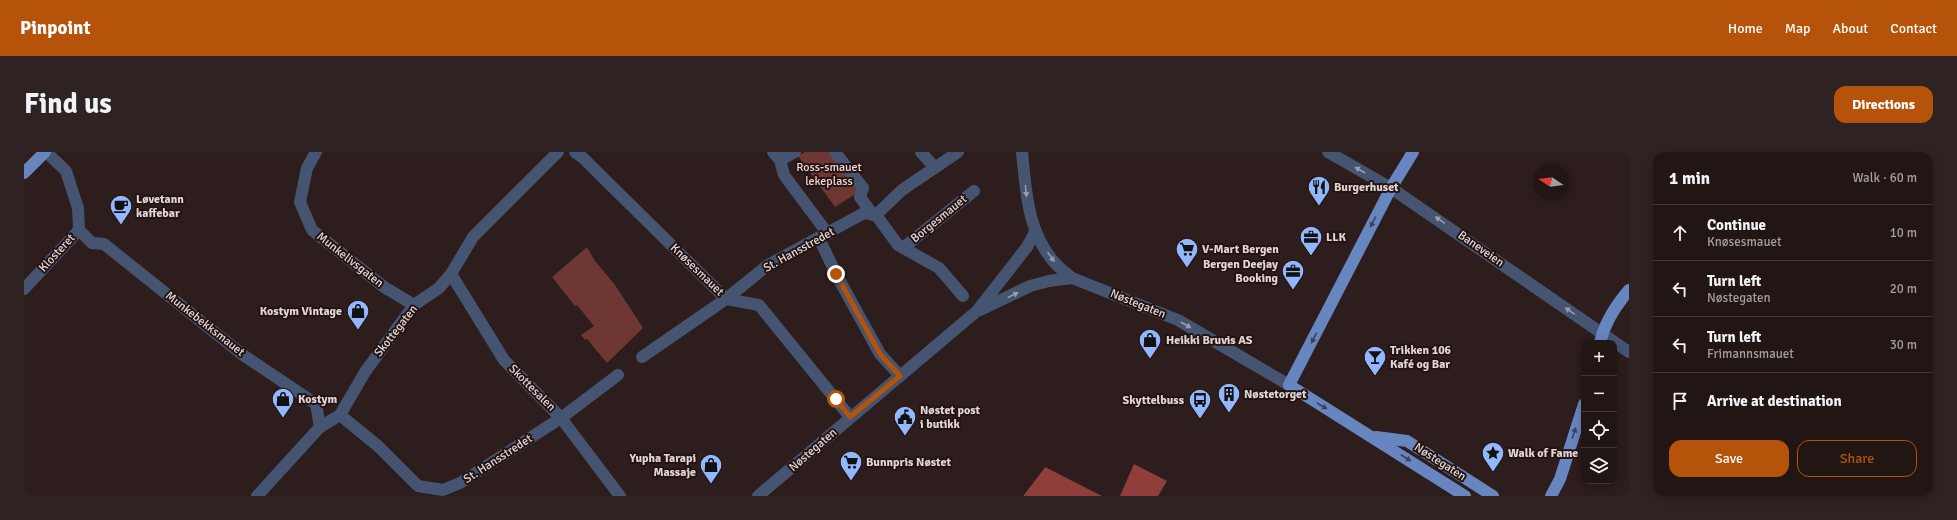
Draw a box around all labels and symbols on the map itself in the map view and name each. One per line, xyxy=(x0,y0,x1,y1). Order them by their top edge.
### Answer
park label: Ross-smauet lekeplass xyxy=(796,160,862,189)
north arrow xyxy=(1533,164,1569,200)
one-way arrow xyxy=(1354,166,1366,173)
restaurant icon: Burgerhuset xyxy=(1306,174,1332,207)
place label: Burgerhuset xyxy=(1334,180,1399,195)
one-way arrow xyxy=(1023,185,1029,197)
place label: Løvetann kaffebar xyxy=(136,192,184,221)
street label: Borgesmauet xyxy=(908,192,970,246)
cafe icon: Løvetann kaffebar xyxy=(108,193,134,226)
one-way arrow xyxy=(1435,216,1445,224)
one-way arrow xyxy=(1370,217,1376,228)
street label: St. Hansstredet xyxy=(761,224,837,276)
office icon: LLK xyxy=(1298,224,1324,257)
street label: Baneveien xyxy=(1455,228,1507,270)
street label: Munkelivsgaten xyxy=(314,229,386,291)
place label: LLK xyxy=(1326,230,1347,245)
street label: Klosteret xyxy=(36,231,78,275)
supermarket icon: V-Mart Bergen xyxy=(1174,236,1200,269)
street label: Knøsesmauet xyxy=(667,241,727,299)
place label: V-Mart Bergen xyxy=(1202,242,1279,257)
one-way arrow xyxy=(1047,252,1055,263)
place label: Bergen Deejay Booking xyxy=(1203,257,1279,286)
office icon: Bergen Deejay Booking xyxy=(1280,258,1306,291)
route end xyxy=(827,265,845,283)
street label: Nøstegaten xyxy=(1108,286,1168,322)
street label: Munkebekksmauet xyxy=(162,288,248,360)
one-way arrow xyxy=(1007,292,1018,298)
shop icon: Kostym Vintage xyxy=(345,298,371,331)
street label: Skottegaten xyxy=(371,302,421,360)
place label: Kostym Vintage xyxy=(260,304,342,319)
one-way arrow xyxy=(1564,307,1575,315)
one-way arrow xyxy=(1180,321,1192,328)
shop icon: Heikki Bruvis AS xyxy=(1137,327,1163,360)
one-way arrow xyxy=(1311,332,1317,344)
place label: Heikki Bruvis AS xyxy=(1166,333,1253,348)
place label: Trikken 106 Kafé og Bar xyxy=(1390,343,1452,372)
bar icon: Trikken 106 Kafé og Bar xyxy=(1362,344,1388,377)
street label: Skottesalen xyxy=(505,361,559,415)
building icon: Nøstetorget xyxy=(1216,381,1242,414)
shop icon: Kostym xyxy=(270,386,296,419)
bus stop icon: Skyttelbuss xyxy=(1187,387,1213,420)
place label: Nøstetorget xyxy=(1244,387,1307,402)
route start xyxy=(827,390,845,408)
place label: Kostym xyxy=(298,392,337,407)
place label: Skyttelbuss xyxy=(1122,393,1185,408)
one-way arrow xyxy=(1317,402,1327,410)
place label: Nøstet post i butikk xyxy=(920,403,981,432)
public building icon: Nøstet post i butikk xyxy=(892,404,918,437)
street label: Nøstegaten xyxy=(786,425,840,475)
one-way arrow xyxy=(1572,427,1578,439)
street label: St. Hansstredet xyxy=(461,431,535,487)
street label: Nøstegaten xyxy=(1411,440,1469,484)
place icon: Walk of Fame xyxy=(1480,440,1506,473)
place label: Walk of Fame xyxy=(1508,446,1578,461)
supermarket icon: Bunnpris Nøstet xyxy=(838,449,864,482)
place label: Yupha Tarapi Massaje xyxy=(628,451,696,480)
shop icon: Yupha Tarapi Massaje xyxy=(698,452,724,485)
one-way arrow xyxy=(1401,454,1411,462)
place label: Bunnpris Nøstet xyxy=(866,455,951,470)

